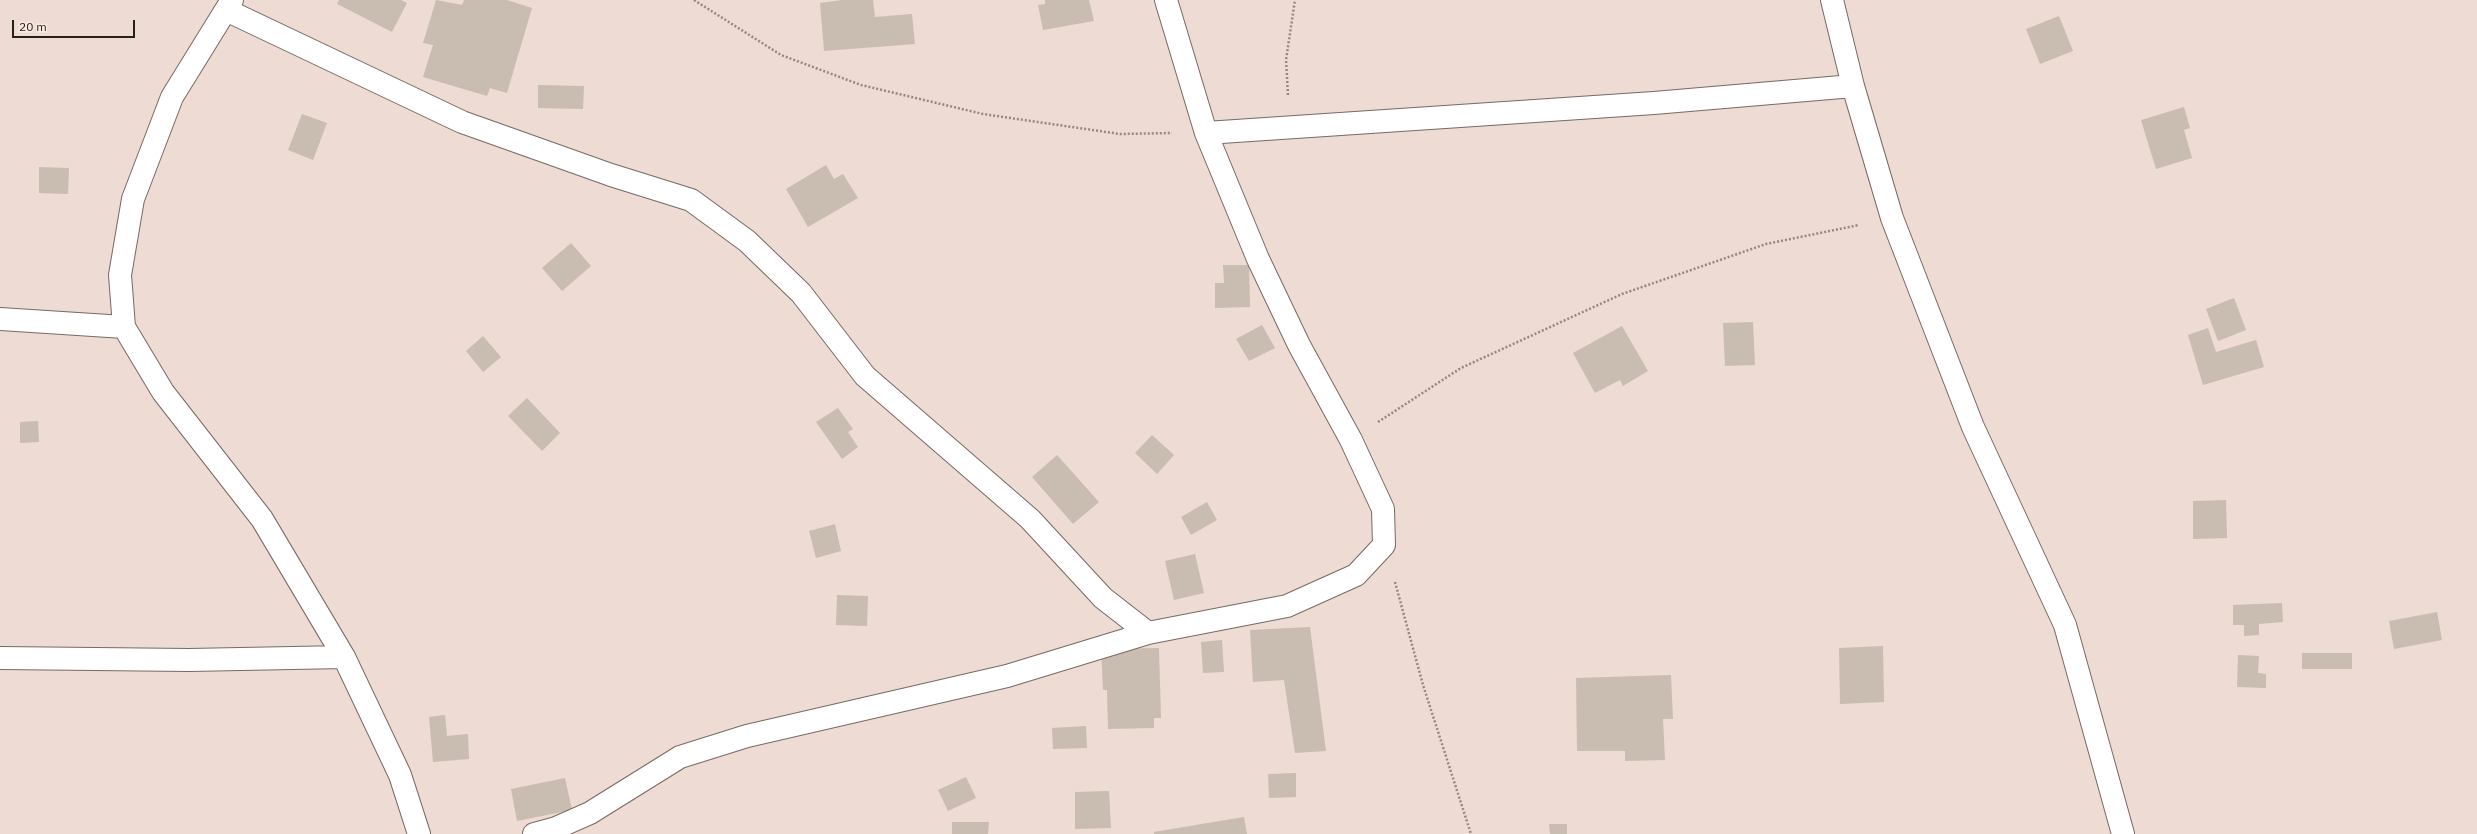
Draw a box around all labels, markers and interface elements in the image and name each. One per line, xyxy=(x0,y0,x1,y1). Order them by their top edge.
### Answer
scale bar xyxy=(14,12,137,38)
text: 20 m xyxy=(19,19,47,34)

